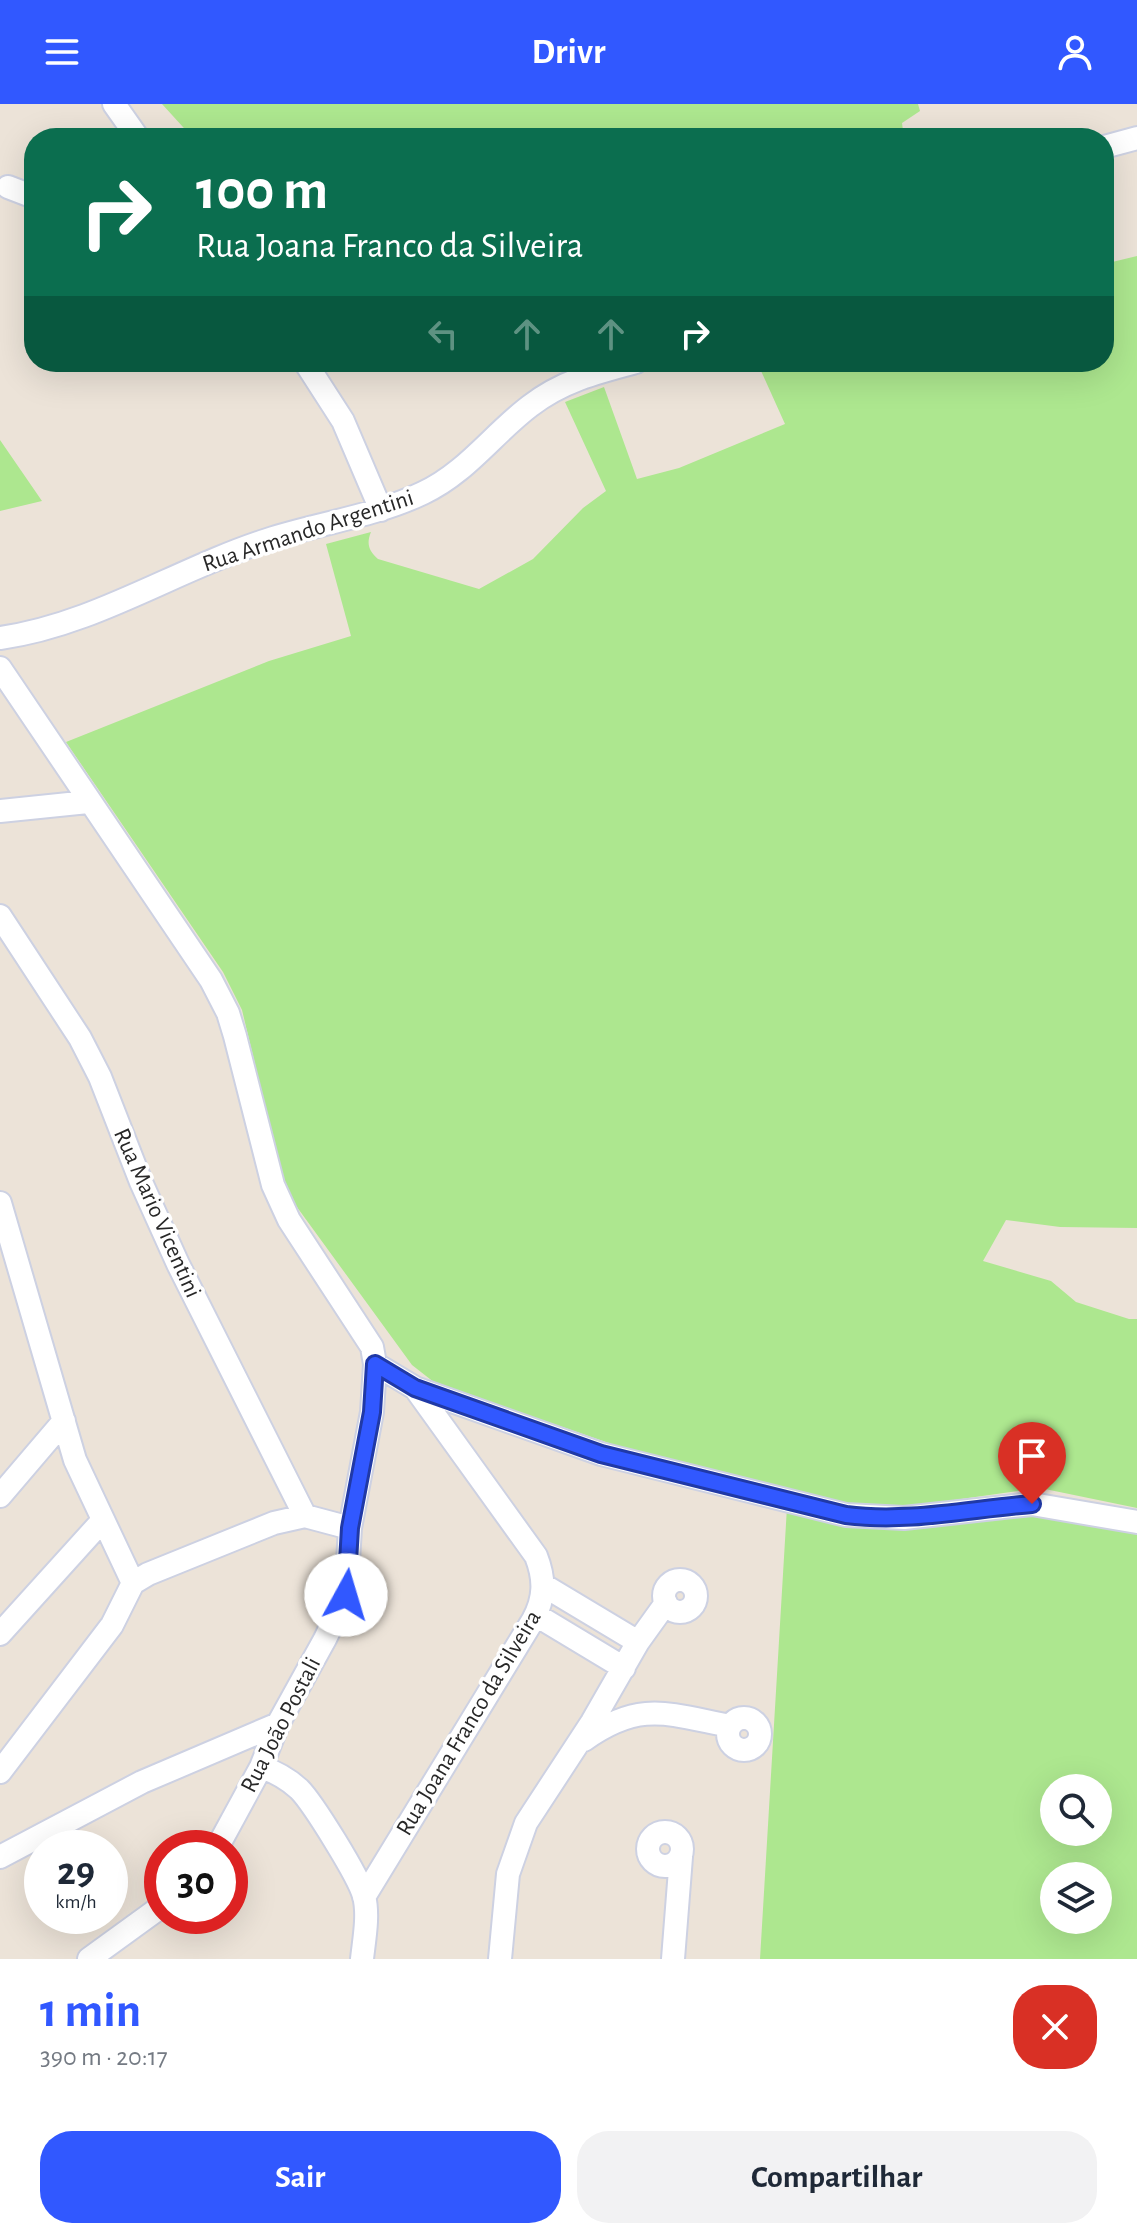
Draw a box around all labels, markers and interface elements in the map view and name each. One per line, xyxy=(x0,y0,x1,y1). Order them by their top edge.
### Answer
icon: menu xyxy=(40,30,84,74)
icon: person xyxy=(1053,30,1097,74)
text: Drivr xyxy=(532,34,605,70)
icon: right xyxy=(64,160,168,264)
text: 100 m xyxy=(196,163,328,219)
text: Rua Joana Franco da Silveira xyxy=(196,228,583,264)
icon: left xyxy=(421,312,465,356)
icon: ahead xyxy=(505,312,549,356)
icon: ahead xyxy=(589,312,633,356)
icon: right xyxy=(673,312,717,356)
street label: Rua Armando Argentini xyxy=(200,486,416,576)
street label: Rua Mario Vicentini xyxy=(109,1125,205,1301)
pin xyxy=(998,1422,1066,1504)
icon: arrive xyxy=(1010,1434,1054,1478)
position arrow xyxy=(304,1553,388,1637)
street label: Rua Joana Franco da Silveira xyxy=(392,1606,546,1840)
street label: Rua João Postali xyxy=(237,1653,325,1797)
map controls xyxy=(1040,1774,1112,1934)
button: search xyxy=(1040,1774,1112,1846)
speed limit sign: 30 xyxy=(144,1830,248,1934)
text: 29 xyxy=(57,1852,95,1892)
button: layers xyxy=(1040,1862,1112,1934)
text: km/h xyxy=(55,1892,97,1912)
button: close xyxy=(1013,1985,1097,2069)
text: 1 min xyxy=(40,1988,141,2036)
text: 390 m · 20:17 xyxy=(40,2044,168,2070)
button: Sair xyxy=(40,2131,561,2223)
button: Compartilhar xyxy=(577,2131,1097,2223)

